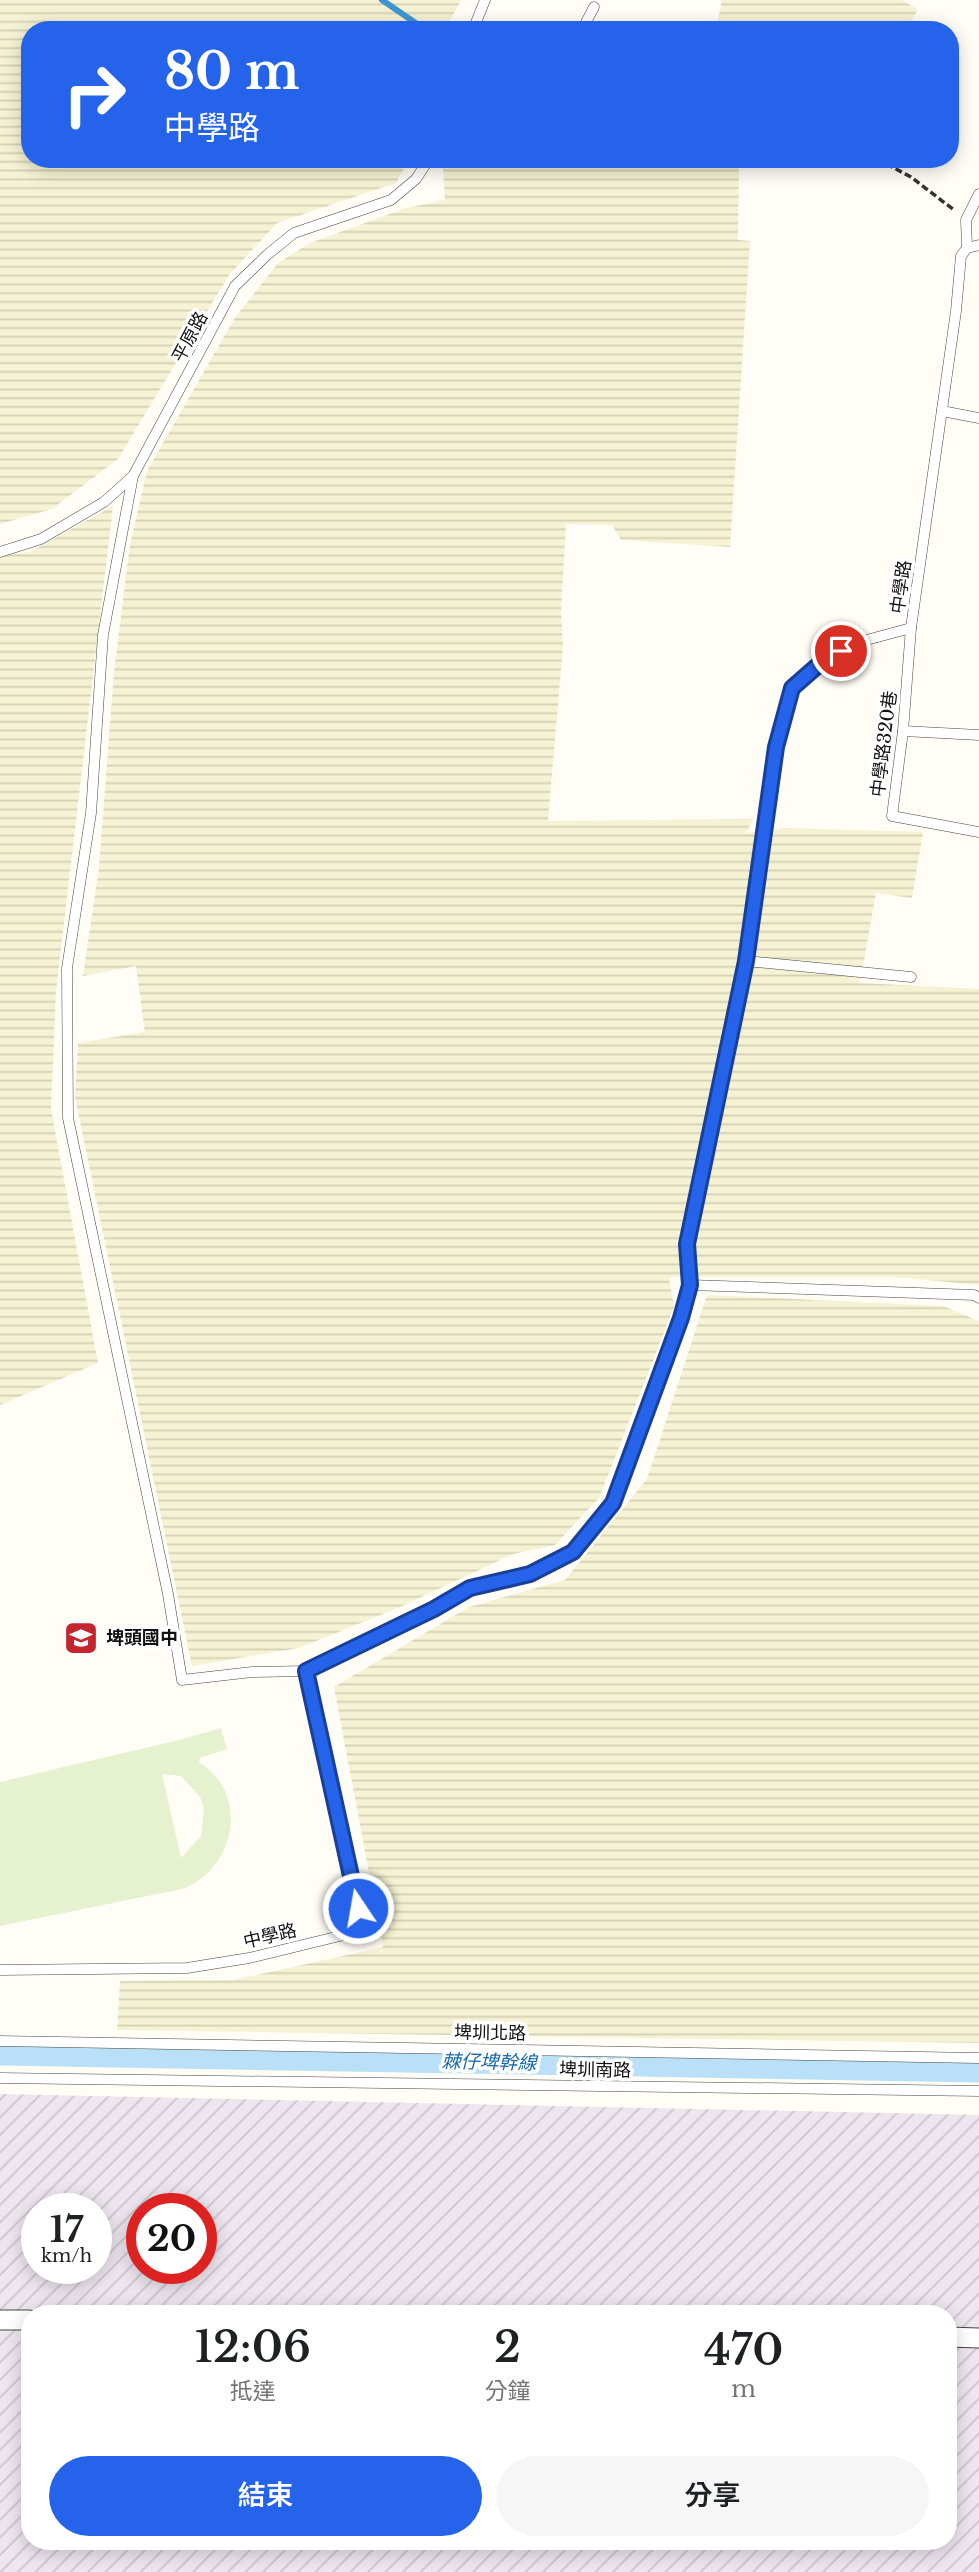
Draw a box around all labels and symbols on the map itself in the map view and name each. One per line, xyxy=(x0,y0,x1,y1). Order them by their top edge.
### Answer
street label: 平原路 xyxy=(168,308,212,366)
street label: 中學路 xyxy=(886,559,916,615)
pin xyxy=(811,621,871,681)
street label: 中學路320巷 xyxy=(867,690,901,798)
school or university icon: 埤頭國中 xyxy=(62,1619,100,1657)
place label: 埤頭國中 xyxy=(106,1627,178,1649)
position arrow xyxy=(321,1871,395,1945)
street label: 中學路 xyxy=(241,1919,299,1953)
street label: 埤圳北路 xyxy=(454,2021,526,2045)
water label: 棘仔埤幹線 xyxy=(441,2050,539,2074)
street label: 埤圳南路 xyxy=(559,2058,631,2082)
speed limit sign: 20 xyxy=(126,2193,217,2284)

